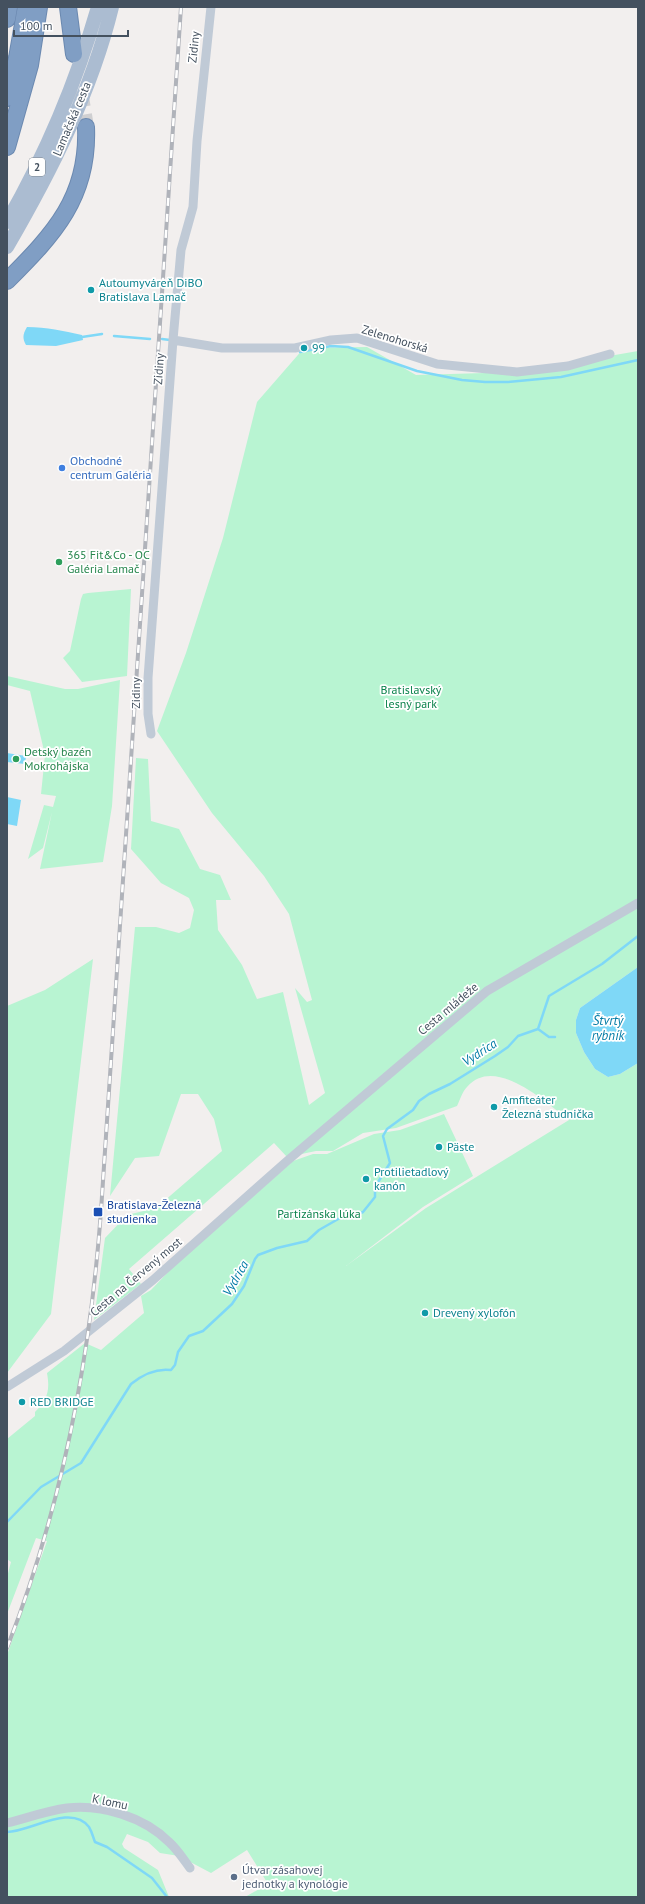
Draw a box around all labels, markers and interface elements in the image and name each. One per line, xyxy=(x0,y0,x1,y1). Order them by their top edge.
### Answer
scale bar xyxy=(14,12,128,38)
text: 100 m xyxy=(20,18,53,33)
street label: Zidiny xyxy=(184,30,203,63)
street label: Lamačská cesta xyxy=(49,79,94,158)
road number: 2 xyxy=(29,158,45,176)
place label: Autoumyváreň DiBO Bratislava Lamač xyxy=(99,275,203,304)
marker: Autoumyváreň DiBO Bratislava Lamač xyxy=(86,285,96,295)
street label: Zelenohorská xyxy=(360,321,430,356)
place label: 99 xyxy=(312,340,325,355)
marker: 99 xyxy=(299,343,309,353)
street label: Zidiny xyxy=(150,352,167,385)
place label: Obchodné centrum Galéria xyxy=(70,453,152,482)
marker: Obchodné centrum Galéria xyxy=(57,463,67,473)
place label: 365 Fit&Co - OC Galéria Lamač xyxy=(67,547,150,576)
marker: 365 Fit&Co - OC Galéria Lamač xyxy=(54,557,64,567)
street label: Zidiny xyxy=(128,677,143,709)
park label: Bratislavský lesný park xyxy=(381,682,442,711)
place label: Detský bazén Mokrohájska xyxy=(24,744,91,773)
marker: Detský bazén Mokrohájska xyxy=(11,754,21,764)
street label: Cesta mládeže xyxy=(415,979,481,1038)
water label: Štvrtý rybník xyxy=(592,1012,626,1044)
water label: Vydrica xyxy=(459,1035,500,1070)
place label: Amfiteáter Železná studnička xyxy=(502,1092,594,1121)
marker: Amfiteáter Železná studnička xyxy=(489,1102,499,1112)
place label: Päste xyxy=(447,1139,474,1154)
marker: Päste xyxy=(434,1142,444,1152)
place label: Protilietadlový kanón xyxy=(374,1164,449,1193)
marker: Protilietadlový kanón xyxy=(361,1174,371,1184)
place label: Bratislava-Železná studienka xyxy=(107,1197,201,1226)
marker: Bratislava-Železná studienka xyxy=(92,1206,104,1218)
park label: Partizánska lúka xyxy=(277,1206,361,1221)
street label: Cesta na Červený most xyxy=(87,1234,185,1319)
water label: Vydrica xyxy=(219,1257,253,1299)
place label: Drevený xylofón xyxy=(433,1305,516,1320)
marker: Drevený xylofón xyxy=(420,1308,430,1318)
place label: RED BRIDGE xyxy=(30,1394,94,1409)
marker: RED BRIDGE xyxy=(17,1397,27,1407)
street label: K lomu xyxy=(91,1790,129,1813)
place label: Útvar zásahovej jednotky a kynológie xyxy=(242,1862,348,1891)
marker: Útvar zásahovej jednotky a kynológie xyxy=(229,1872,239,1882)

